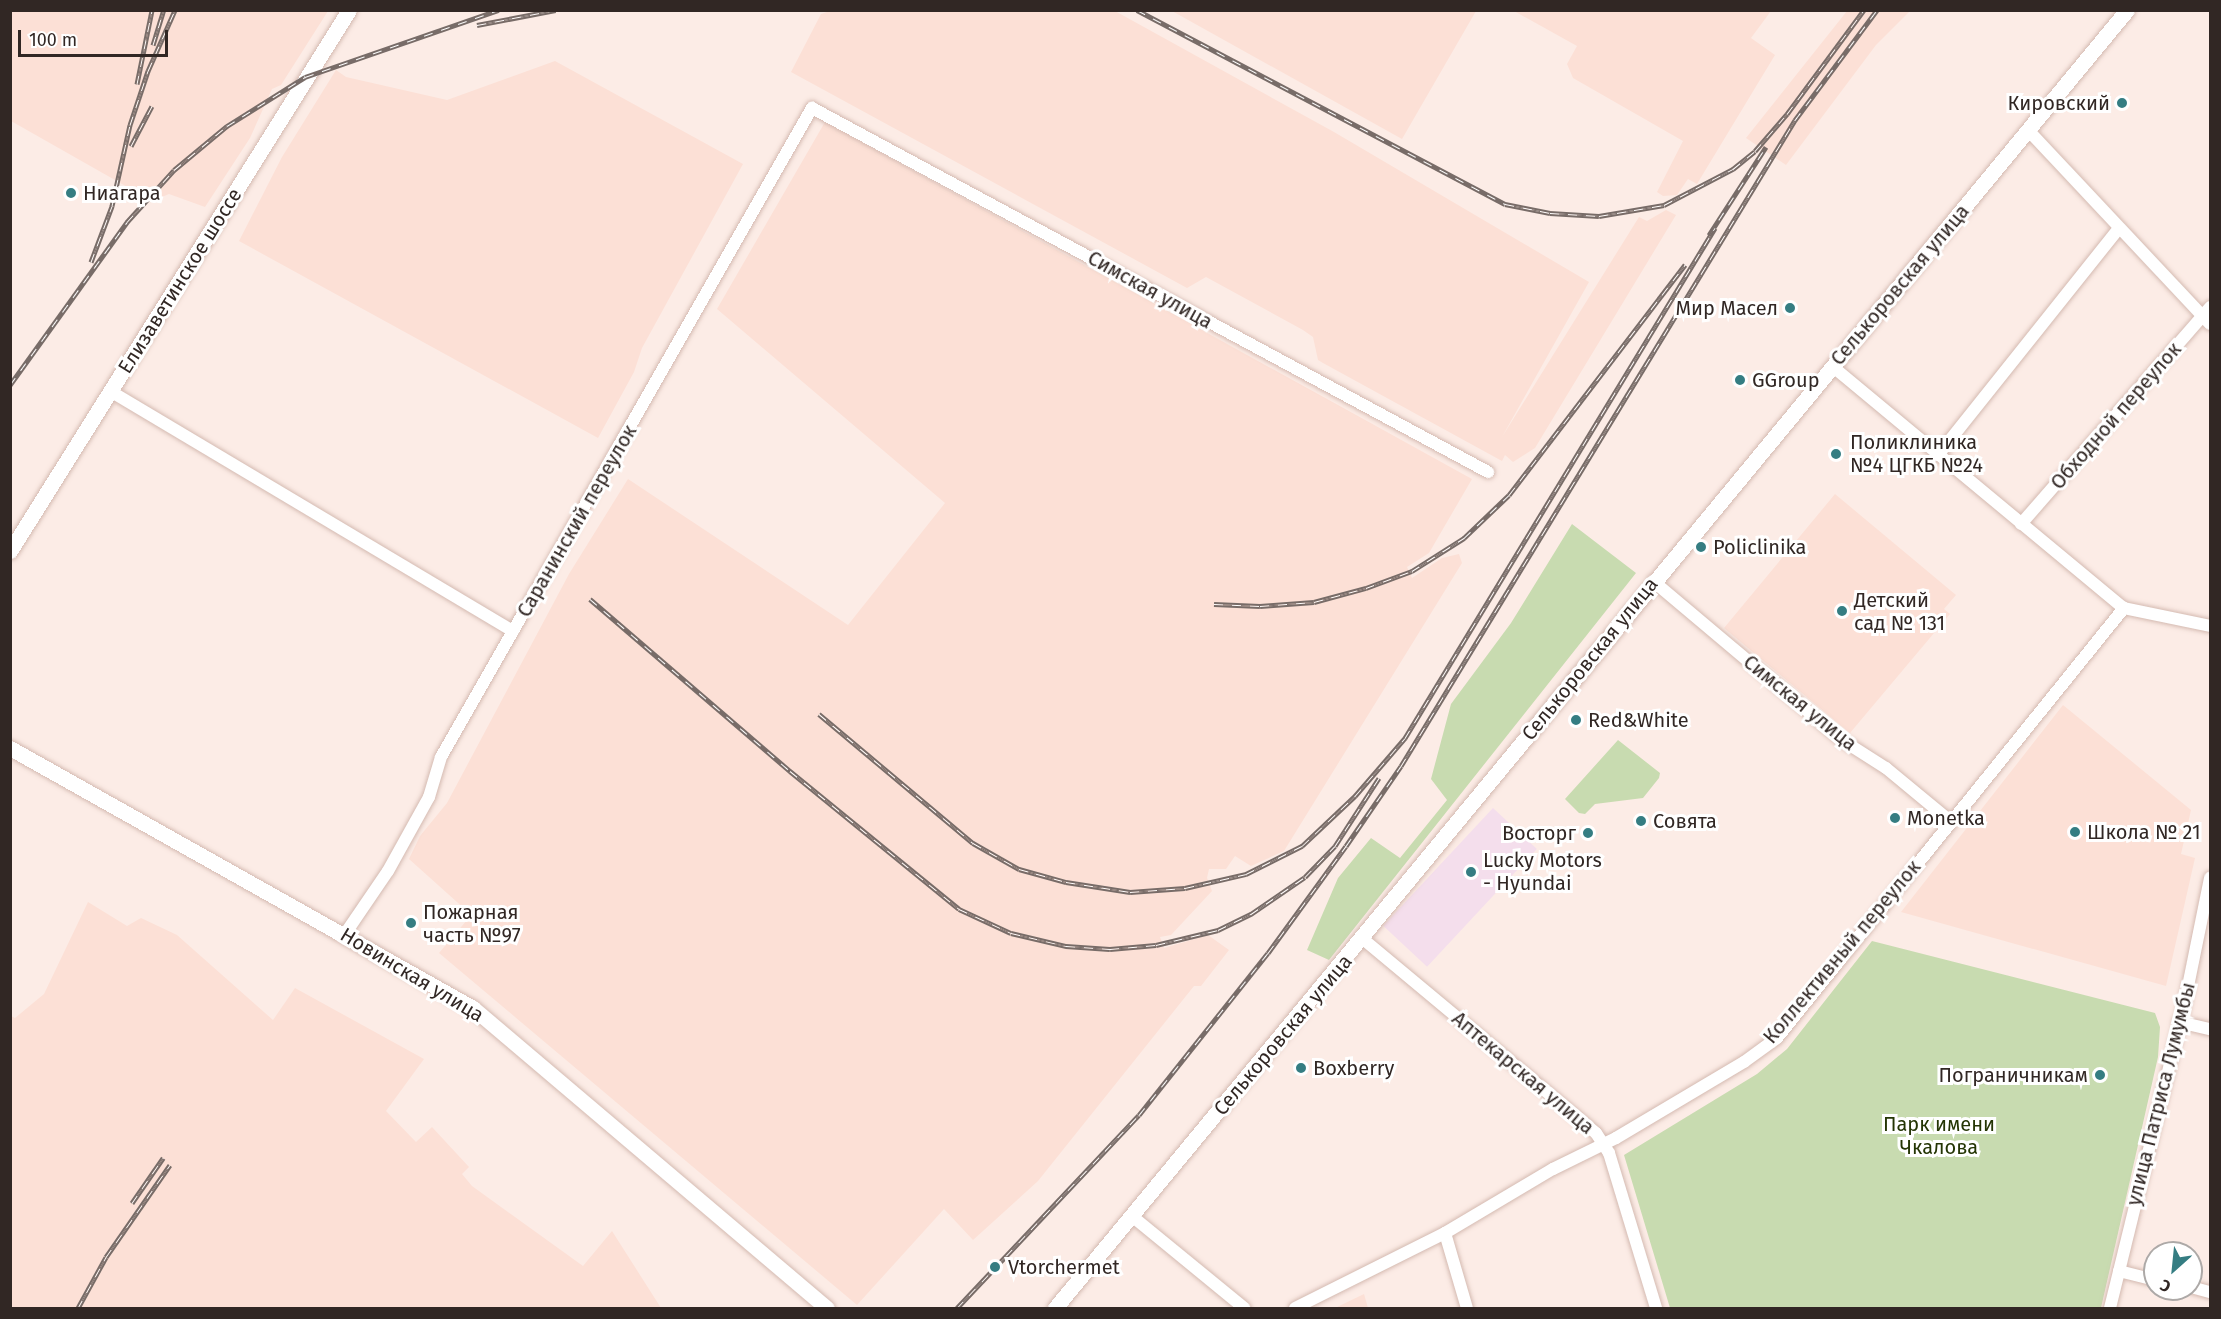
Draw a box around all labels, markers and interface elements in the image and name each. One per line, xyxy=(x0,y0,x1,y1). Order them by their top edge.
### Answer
scale bar xyxy=(21,18,171,56)
text: 100 m xyxy=(29,29,77,51)
place label: Кировский xyxy=(2008,91,2110,115)
marker: Кировский xyxy=(2115,96,2129,110)
place label: Ниагара xyxy=(83,181,161,205)
street label: Елизаветинское шоссе xyxy=(113,184,247,378)
marker: Ниагара xyxy=(64,186,78,200)
street label: Селькоровская улица xyxy=(1826,200,1974,370)
street label: Симская улица xyxy=(1083,246,1217,334)
place label: Мир Масел xyxy=(1675,296,1778,320)
marker: Мир Масел xyxy=(1783,301,1797,315)
street label: Обходной переулок xyxy=(2046,338,2186,494)
place label: GGroup xyxy=(1752,368,1820,392)
marker: GGroup xyxy=(1733,373,1747,387)
street label: Саранинский переулок xyxy=(512,421,642,621)
place label: Поликлиника №4 ЦГКБ №24 xyxy=(1850,430,1983,477)
marker: Поликлиника №4 ЦГКБ №24 xyxy=(1827,445,1845,463)
place label: Policlinika xyxy=(1713,535,1806,559)
marker: Policlinika xyxy=(1694,540,1708,554)
street label: Селькоровская улица xyxy=(1517,573,1663,745)
place label: Детский сад № 131 xyxy=(1854,588,1945,635)
marker: Детский сад № 131 xyxy=(1835,604,1849,618)
street label: Симская улица xyxy=(1738,650,1862,756)
place label: Red&White xyxy=(1588,708,1689,732)
marker: Red&White xyxy=(1569,713,1583,727)
place label: Monetka xyxy=(1907,806,1985,830)
place label: Совята xyxy=(1653,809,1717,833)
marker: Monetka xyxy=(1888,811,1902,825)
marker: Совята xyxy=(1634,814,1648,828)
place label: Школа № 21 xyxy=(2087,820,2201,844)
place label: Восторг xyxy=(1502,821,1576,845)
marker: Школа № 21 xyxy=(2068,825,2082,839)
marker: Восторг xyxy=(1581,826,1595,840)
place label: Lucky Motors - Hyundai xyxy=(1483,849,1602,896)
street label: Коллективный переулок xyxy=(1758,855,1926,1049)
marker: Lucky Motors - Hyundai xyxy=(1464,865,1478,879)
place label: Пожарная часть №97 xyxy=(423,900,521,947)
marker: Пожарная часть №97 xyxy=(404,916,418,930)
street label: Новинская улица xyxy=(336,923,488,1027)
street label: Селькоровская улица xyxy=(1209,950,1357,1120)
street label: улица Патриса Лумумбы xyxy=(2122,980,2200,1208)
street label: Аптекарская улица xyxy=(1447,1007,1599,1139)
place label: Boxberry xyxy=(1313,1056,1394,1080)
marker: Boxberry xyxy=(1294,1061,1308,1075)
place label: Пограничникам xyxy=(1939,1063,2088,1087)
marker: Пограничникам xyxy=(2093,1068,2107,1082)
park label: Парк имени Чкалова xyxy=(1883,1113,1995,1160)
north arrow xyxy=(2143,1241,2203,1301)
place label: Vtorchermet xyxy=(1008,1255,1120,1279)
marker: Vtorchermet xyxy=(986,1258,1004,1276)
text: С xyxy=(2157,1275,2174,1296)

